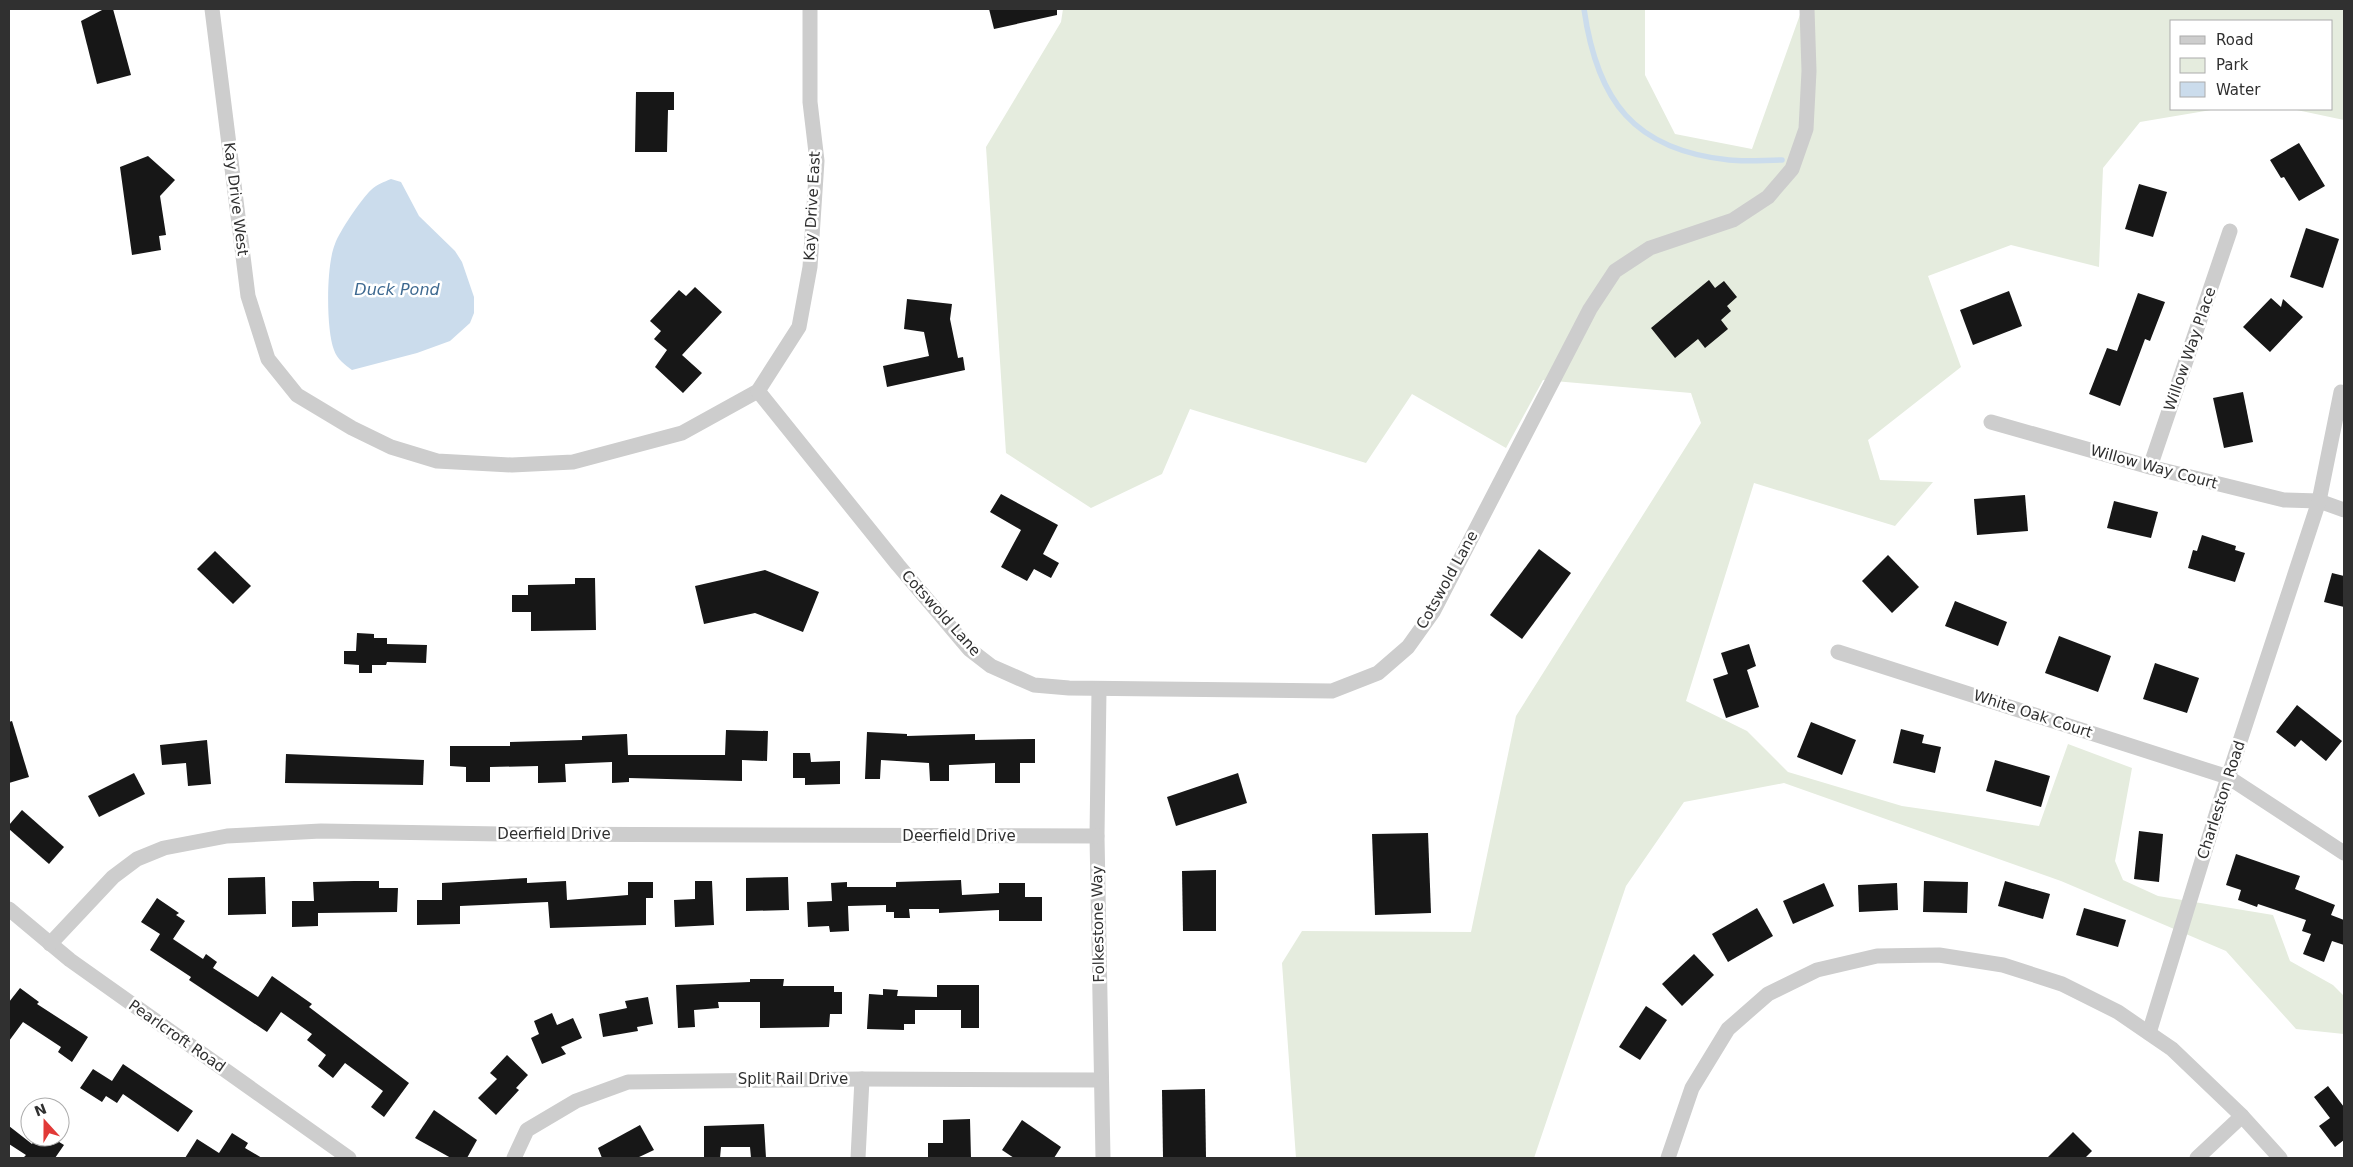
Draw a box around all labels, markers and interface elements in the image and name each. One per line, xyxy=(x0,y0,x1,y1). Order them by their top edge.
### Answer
legend xyxy=(2170,20,2333,110)
text: Road xyxy=(2216,31,2254,49)
text: Park xyxy=(2216,56,2249,74)
text: Water xyxy=(2216,81,2261,99)
street label: Kay Drive West xyxy=(220,141,252,257)
street label: Kay Drive East xyxy=(800,151,824,261)
water label: Duck Pond xyxy=(354,280,441,299)
street label: Willow Way Place xyxy=(2160,285,2220,413)
street label: Willow Way Court xyxy=(2088,441,2220,493)
street label: Cotswold Lane xyxy=(1413,528,1481,632)
street label: Cotswold Lane xyxy=(898,566,984,660)
street label: White Oak Court xyxy=(1971,686,2095,742)
street label: Charleston Road xyxy=(2193,738,2249,862)
street label: Deerfield Drive xyxy=(497,825,611,843)
street label: Deerfield Drive xyxy=(902,827,1016,845)
street label: Folkestone Way xyxy=(1088,865,1108,983)
street label: Pearlcroft Road xyxy=(125,996,229,1076)
street label: Split Rail Drive xyxy=(738,1070,848,1088)
north arrow xyxy=(20,1097,70,1147)
text: N xyxy=(32,1100,49,1119)

